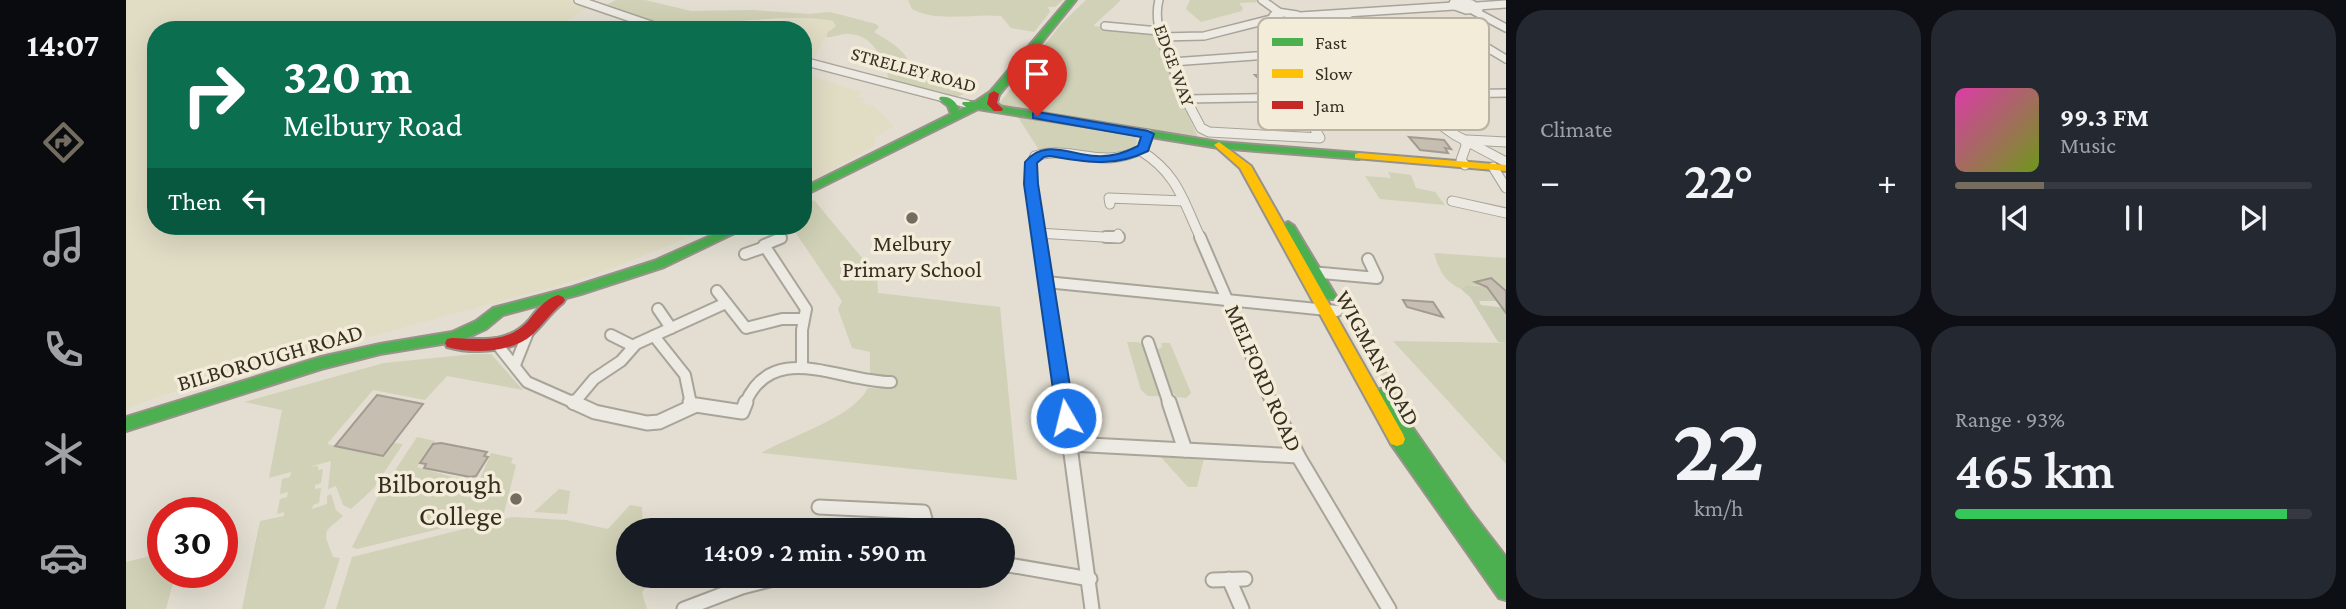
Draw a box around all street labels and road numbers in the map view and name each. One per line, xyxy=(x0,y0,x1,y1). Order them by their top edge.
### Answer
street label: EDGE WAY xyxy=(1150,21,1199,110)
street label: STRELLEY ROAD xyxy=(849,43,979,96)
street label: WIGMAN ROAD xyxy=(1330,286,1426,430)
street label: MELFORD ROAD xyxy=(1220,300,1308,456)
street label: BILBOROUGH ROAD xyxy=(174,318,366,396)

